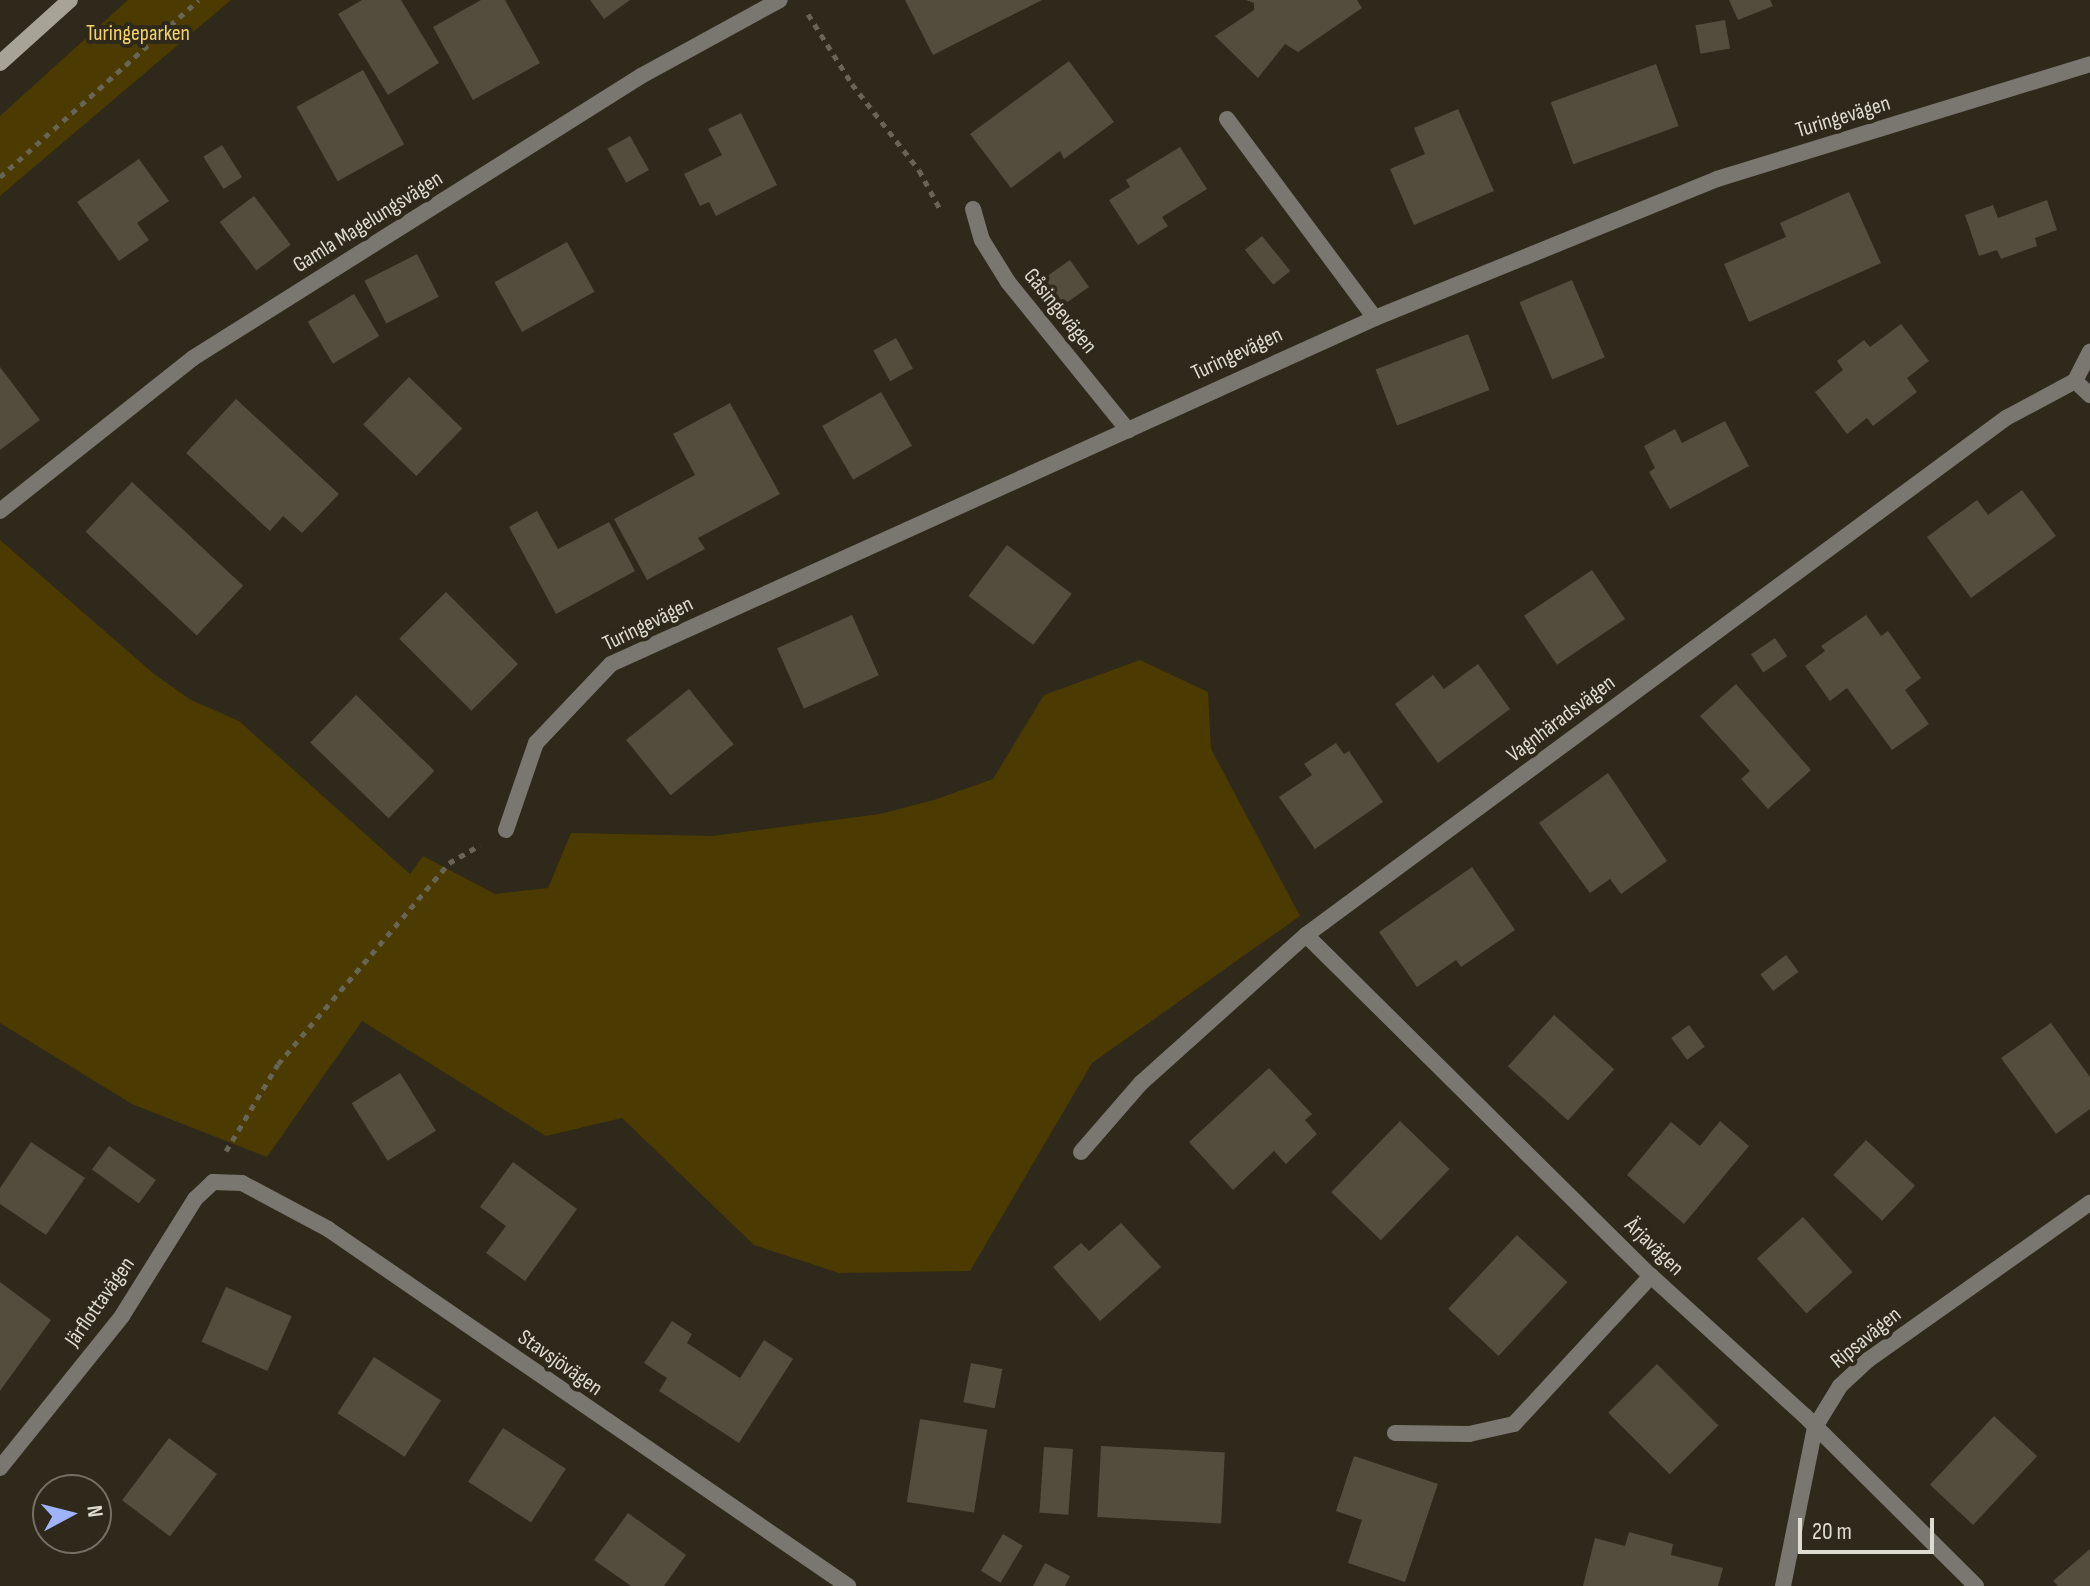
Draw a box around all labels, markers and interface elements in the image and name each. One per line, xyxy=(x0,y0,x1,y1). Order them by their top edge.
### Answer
park label: Turingeparken xyxy=(86,21,190,47)
street label: Turingevägen xyxy=(1793,90,1893,144)
street label: Gamla Magelungsvägen xyxy=(288,165,448,279)
street label: Gåsingevägen xyxy=(1018,263,1102,359)
street label: Turingevägen xyxy=(1187,321,1287,387)
street label: Turingevägen xyxy=(598,591,698,657)
street label: Vagnhäradsvägen xyxy=(1502,670,1620,768)
street label: Ärjavägen xyxy=(1619,1212,1689,1282)
street label: Järflottavägen xyxy=(59,1252,141,1352)
street label: Ripsavägen xyxy=(1825,1302,1907,1374)
street label: Stavsjövägen xyxy=(513,1324,607,1402)
north arrow xyxy=(32,1474,112,1554)
scale bar xyxy=(1802,1502,1938,1552)
text: N xyxy=(80,1504,108,1519)
text: 20 m xyxy=(1812,1517,1852,1546)

